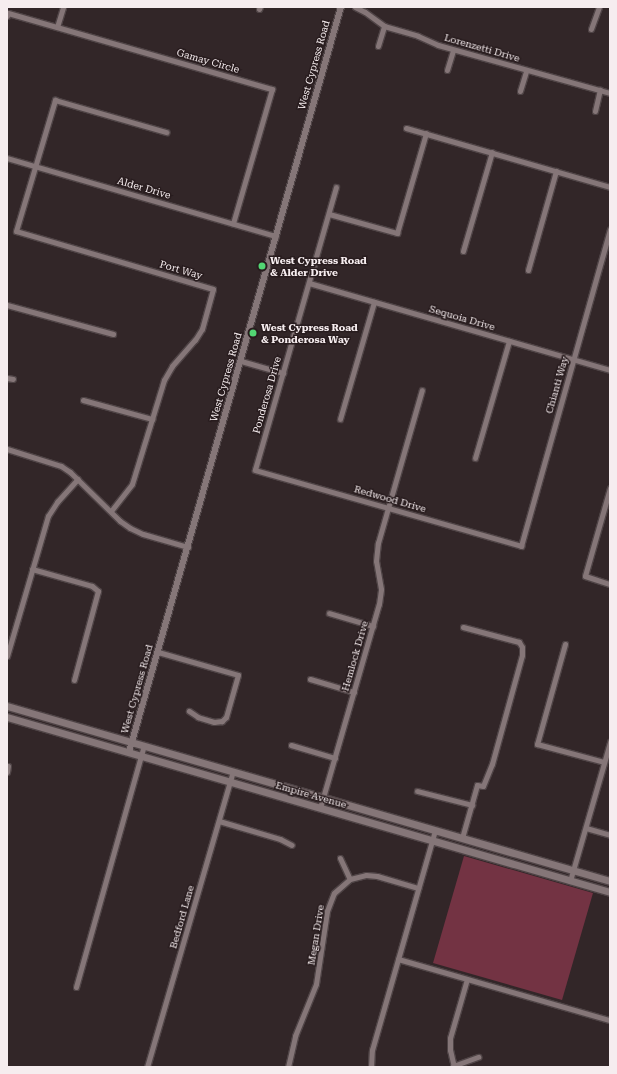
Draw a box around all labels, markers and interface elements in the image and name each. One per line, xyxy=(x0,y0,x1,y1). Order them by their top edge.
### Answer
street label: West Cypress Road xyxy=(296,19,332,111)
street label: Lorenzetti Drive xyxy=(443,31,521,65)
street label: Gamay Circle xyxy=(175,46,241,76)
street label: Alder Drive xyxy=(116,175,172,201)
place label: West Cypress Road & Alder Drive xyxy=(270,254,367,278)
street label: Port Way xyxy=(158,258,204,282)
marker: West Cypress Road & Alder Drive xyxy=(257,261,267,271)
street label: Sequoia Drive xyxy=(428,303,496,333)
place label: West Cypress Road & Ponderosa Way xyxy=(261,321,358,344)
marker: West Cypress Road & Ponderosa Way xyxy=(248,328,258,338)
street label: West Cypress Road xyxy=(208,331,244,423)
street label: Ponderosa Drive xyxy=(250,355,284,435)
street label: Chianti Way xyxy=(543,355,571,415)
street label: Redwood Drive xyxy=(353,483,427,515)
street label: Hemlock Drive xyxy=(339,620,371,692)
street label: West Cypress Road xyxy=(119,643,155,735)
street label: Empire Avenue xyxy=(274,779,348,811)
street label: Bedford Lane xyxy=(167,884,197,950)
street label: Megan Drive xyxy=(305,904,327,966)

